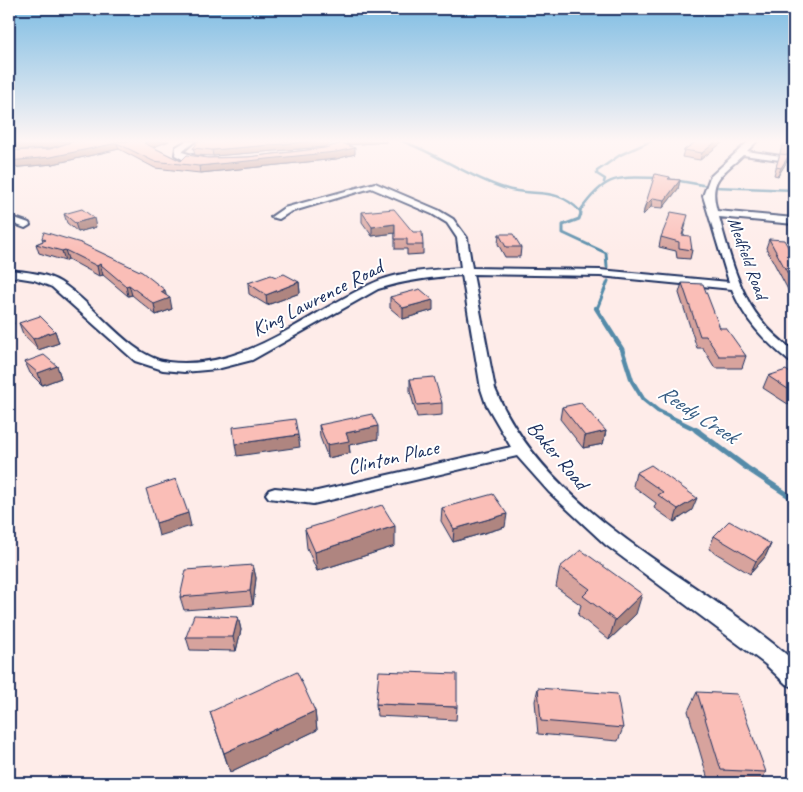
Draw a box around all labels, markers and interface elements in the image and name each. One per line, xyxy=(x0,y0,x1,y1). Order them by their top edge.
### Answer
street label: Medfield Road xyxy=(723,214,774,305)
street label: King Lawrence Road xyxy=(247,252,390,342)
water label: Reedy Creek xyxy=(653,378,746,452)
street label: Baker Road xyxy=(522,415,596,497)
street label: Clinton Place xyxy=(345,433,443,480)

